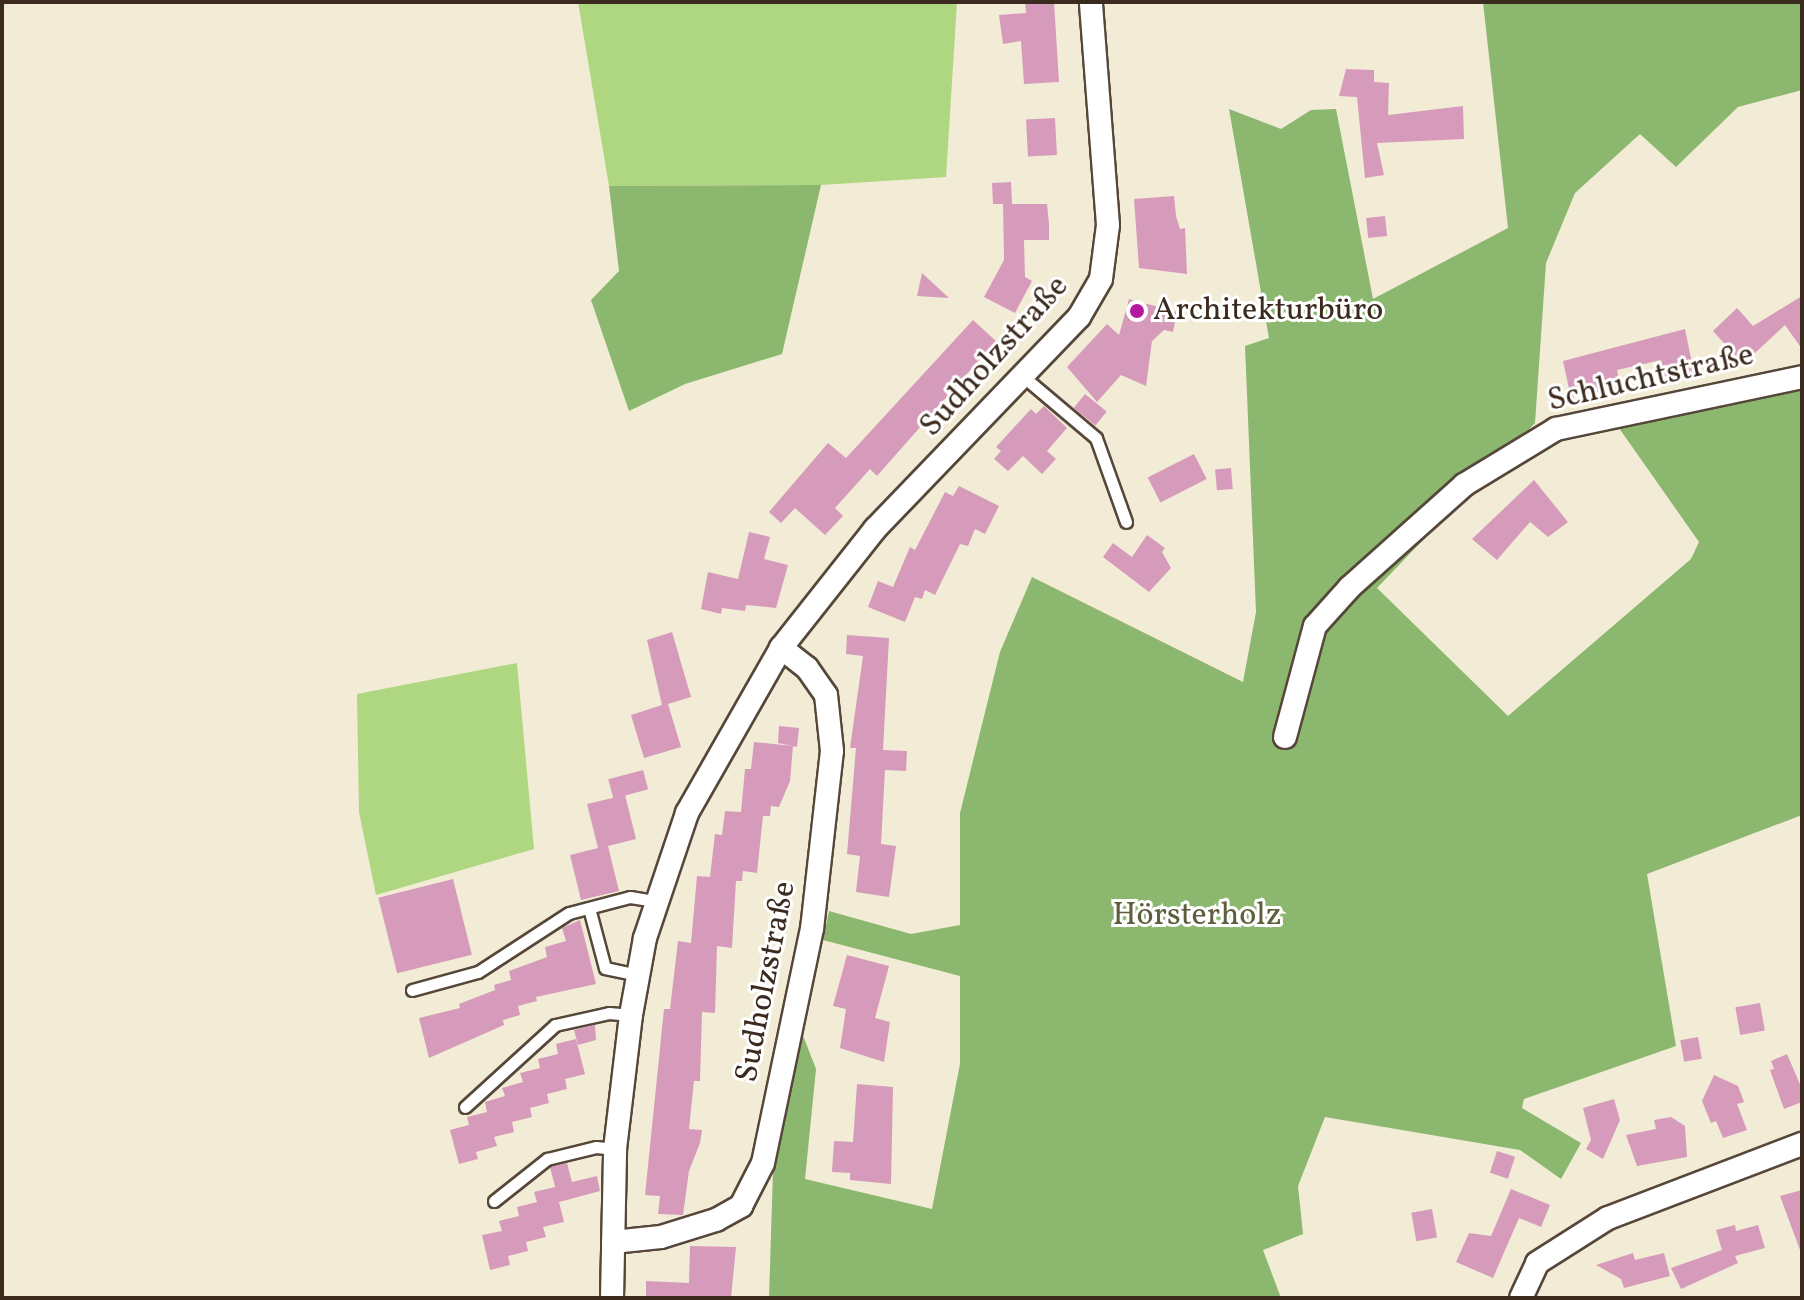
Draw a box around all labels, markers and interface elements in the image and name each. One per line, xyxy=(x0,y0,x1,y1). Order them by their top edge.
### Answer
street label: Sudholzstraße xyxy=(913,268,1077,446)
place label: Architekturbüro xyxy=(1153,292,1383,330)
marker: Architekturbüro xyxy=(1128,302,1146,320)
street label: Schluchtstraße xyxy=(1544,337,1758,421)
street label: Sudholzstraße xyxy=(729,878,805,1086)
park label: Hörsterholz xyxy=(1112,897,1282,935)

